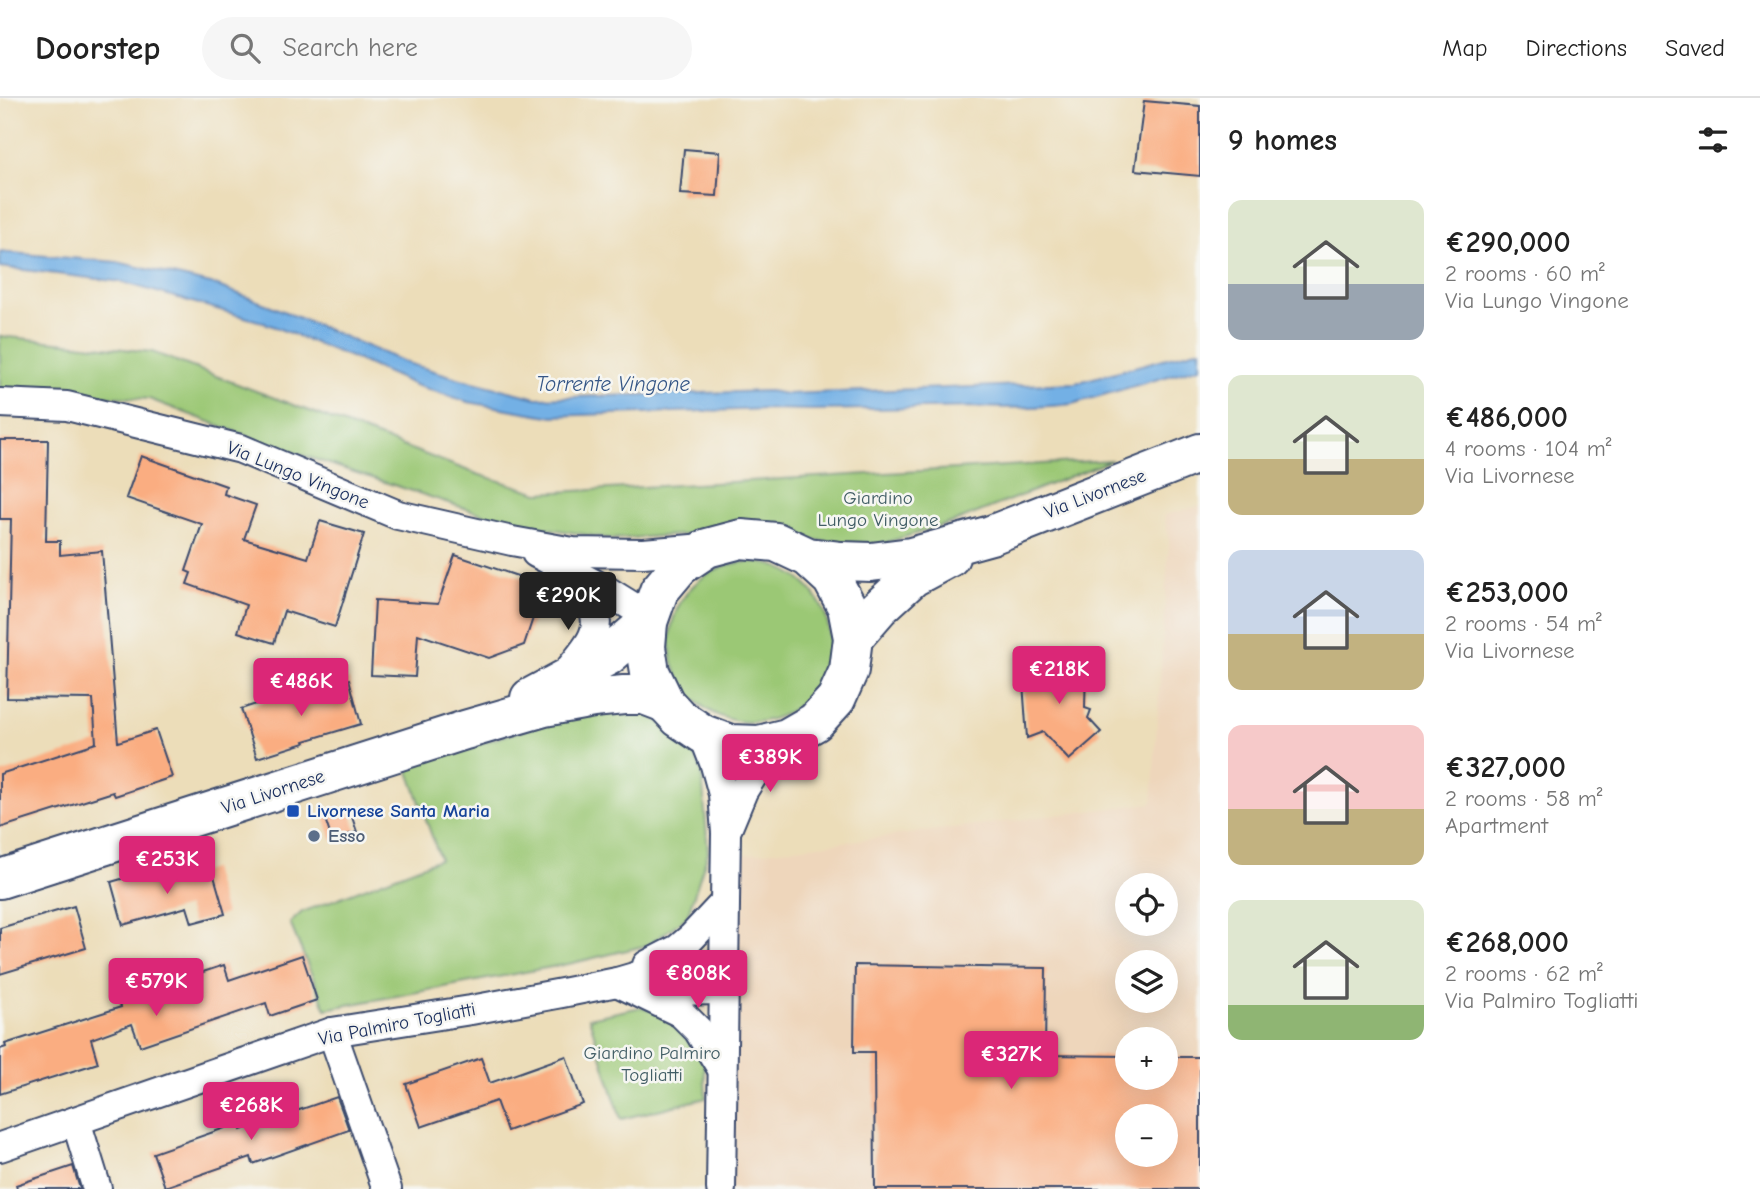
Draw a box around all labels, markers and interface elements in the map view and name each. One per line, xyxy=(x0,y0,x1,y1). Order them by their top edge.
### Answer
search box xyxy=(202,17,692,80)
text: Doorstep xyxy=(35,29,160,67)
icon: search xyxy=(226,29,264,67)
text: Search here xyxy=(282,33,418,63)
text: Map xyxy=(1442,34,1488,62)
text: Directions xyxy=(1526,34,1627,62)
text: Saved xyxy=(1665,34,1725,62)
icon: filters xyxy=(1694,121,1732,159)
text: 9 homes xyxy=(1228,123,1337,158)
text: €290,000 xyxy=(1445,225,1571,260)
icon: home xyxy=(1284,228,1368,312)
text: 2 rooms · 60 m² xyxy=(1445,260,1605,287)
text: Via Lungo Vingone xyxy=(1445,287,1629,314)
water label: Torrente Vingone xyxy=(536,372,690,396)
text: €486,000 xyxy=(1445,400,1568,435)
icon: home xyxy=(1284,403,1368,487)
text: 4 rooms · 104 m² xyxy=(1445,435,1612,462)
street label: Via Lungo Vingone xyxy=(224,436,372,514)
text: Via Livornese xyxy=(1445,462,1575,489)
street label: Via Livornese xyxy=(1041,465,1149,523)
park label: Giardino Lungo Vingone xyxy=(817,487,939,531)
pin: €290K xyxy=(519,573,617,632)
text: €253,000 xyxy=(1445,575,1569,610)
icon: home xyxy=(1284,578,1368,662)
text: €290K xyxy=(535,581,601,608)
text: 2 rooms · 54 m² xyxy=(1445,610,1602,637)
text: Via Livornese xyxy=(1445,637,1575,664)
pin: €218K xyxy=(1010,646,1108,706)
text: €218K xyxy=(1028,655,1090,682)
pin: €486K xyxy=(252,658,350,718)
text: €486K xyxy=(269,667,333,694)
pin: €389K xyxy=(721,734,819,794)
text: €389K xyxy=(738,743,802,770)
text: €327,000 xyxy=(1445,750,1566,785)
icon: home xyxy=(1284,753,1368,837)
street label: Via Livornese xyxy=(219,765,327,819)
text: 2 rooms · 58 m² xyxy=(1445,785,1603,812)
place label: Livornese Santa Maria xyxy=(307,800,490,822)
marker: Livornese Santa Maria xyxy=(285,803,301,819)
text: Apartment xyxy=(1445,812,1548,839)
place label: Esso xyxy=(328,825,365,847)
marker: Esso xyxy=(306,828,322,844)
pin: €253K xyxy=(118,836,216,896)
text: €253K xyxy=(135,845,199,872)
map controls xyxy=(1115,873,1178,1167)
button: locate xyxy=(1115,873,1178,936)
text: €268,000 xyxy=(1445,925,1569,960)
icon: home xyxy=(1284,928,1368,1012)
pin: €808K xyxy=(649,950,747,1010)
button: layers xyxy=(1115,950,1178,1013)
pin: €579K xyxy=(107,958,205,1018)
text: €808K xyxy=(665,959,731,986)
text: 2 rooms · 62 m² xyxy=(1445,960,1603,987)
text: €579K xyxy=(125,967,187,994)
text: Via Palmiro Togliatti xyxy=(1445,987,1638,1014)
street label: Via Palmiro Togliatti xyxy=(316,998,478,1050)
button: + xyxy=(1115,1027,1178,1090)
pin: €327K xyxy=(962,1032,1060,1091)
text: €327K xyxy=(980,1040,1042,1067)
park label: Giardino Palmiro Togliatti xyxy=(583,1042,721,1086)
pin: €268K xyxy=(202,1082,300,1142)
text: €268K xyxy=(219,1091,283,1118)
button: − xyxy=(1115,1104,1178,1167)

